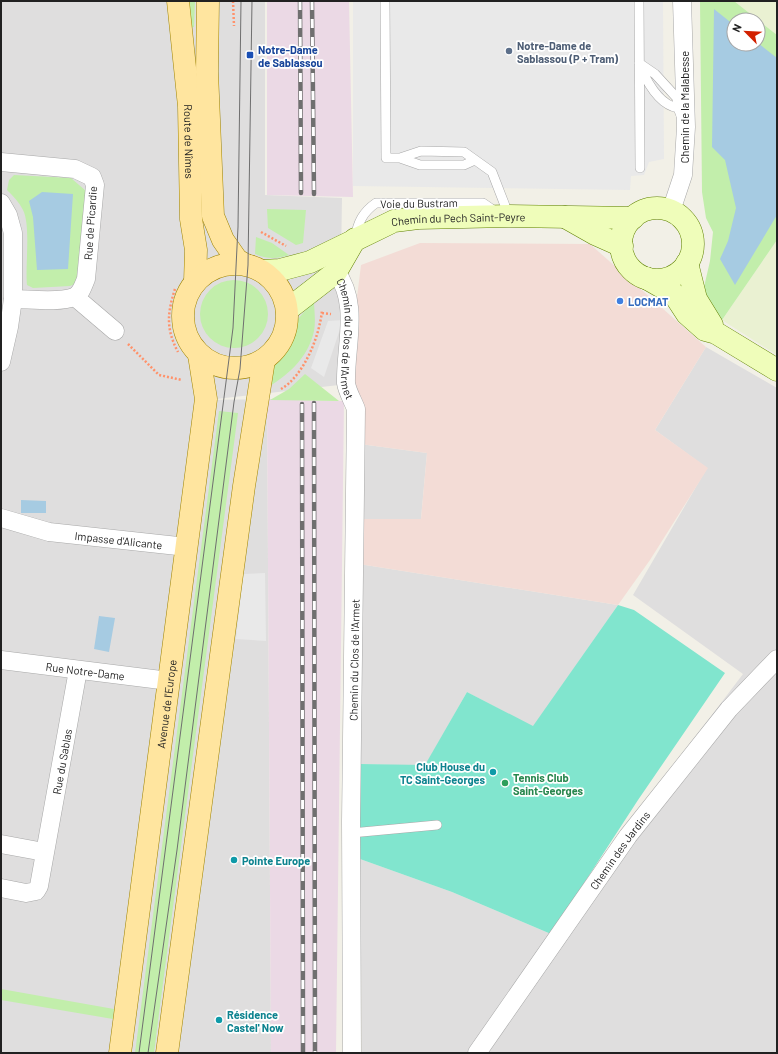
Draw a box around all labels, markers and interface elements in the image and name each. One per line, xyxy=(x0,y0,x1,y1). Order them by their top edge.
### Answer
north arrow xyxy=(726,12,766,52)
text: N xyxy=(729,22,744,34)
place label: Notre-Dame de Sablassou (P + Tram) xyxy=(517,39,618,65)
place label: Notre-Dame de Sablassou xyxy=(258,43,323,69)
marker: Notre-Dame de Sablassou (P + Tram) xyxy=(504,46,514,56)
marker: Notre-Dame de Sablassou xyxy=(245,50,255,60)
street label: Chemin de la Malabesse xyxy=(678,51,691,163)
street label: Route de Nîmes xyxy=(182,104,197,179)
street label: Rue de Picardie xyxy=(81,185,99,260)
street label: Voie du Bustram xyxy=(380,196,458,210)
street label: Chemin du Pech Saint-Peyre xyxy=(390,209,526,228)
street label: Chemin du Clos de l'Armet xyxy=(335,276,357,401)
place label: LOCMAT xyxy=(628,295,669,308)
marker: LOCMAT xyxy=(615,296,625,306)
street label: Impasse d'Alicante xyxy=(74,528,163,551)
street label: Chemin du Clos de l'Armet xyxy=(346,599,362,721)
street label: Rue Notre-Dame xyxy=(45,659,126,682)
street label: Avenue de l'Europe xyxy=(154,659,178,749)
street label: Rue du Sablas xyxy=(49,728,74,795)
place label: Club House du TC Saint-Georges xyxy=(400,760,485,786)
marker: Club House du TC Saint-Georges xyxy=(488,767,498,777)
place label: Tennis Club Saint-Georges xyxy=(513,771,584,797)
marker: Tennis Club Saint-Georges xyxy=(500,778,510,788)
street label: Chemin des Jardins xyxy=(587,808,652,892)
place label: Pointe Europe xyxy=(242,854,310,867)
marker: Pointe Europe xyxy=(229,855,239,865)
place label: Résidence Castel' Now xyxy=(227,1008,284,1034)
marker: Résidence Castel' Now xyxy=(214,1015,224,1025)

